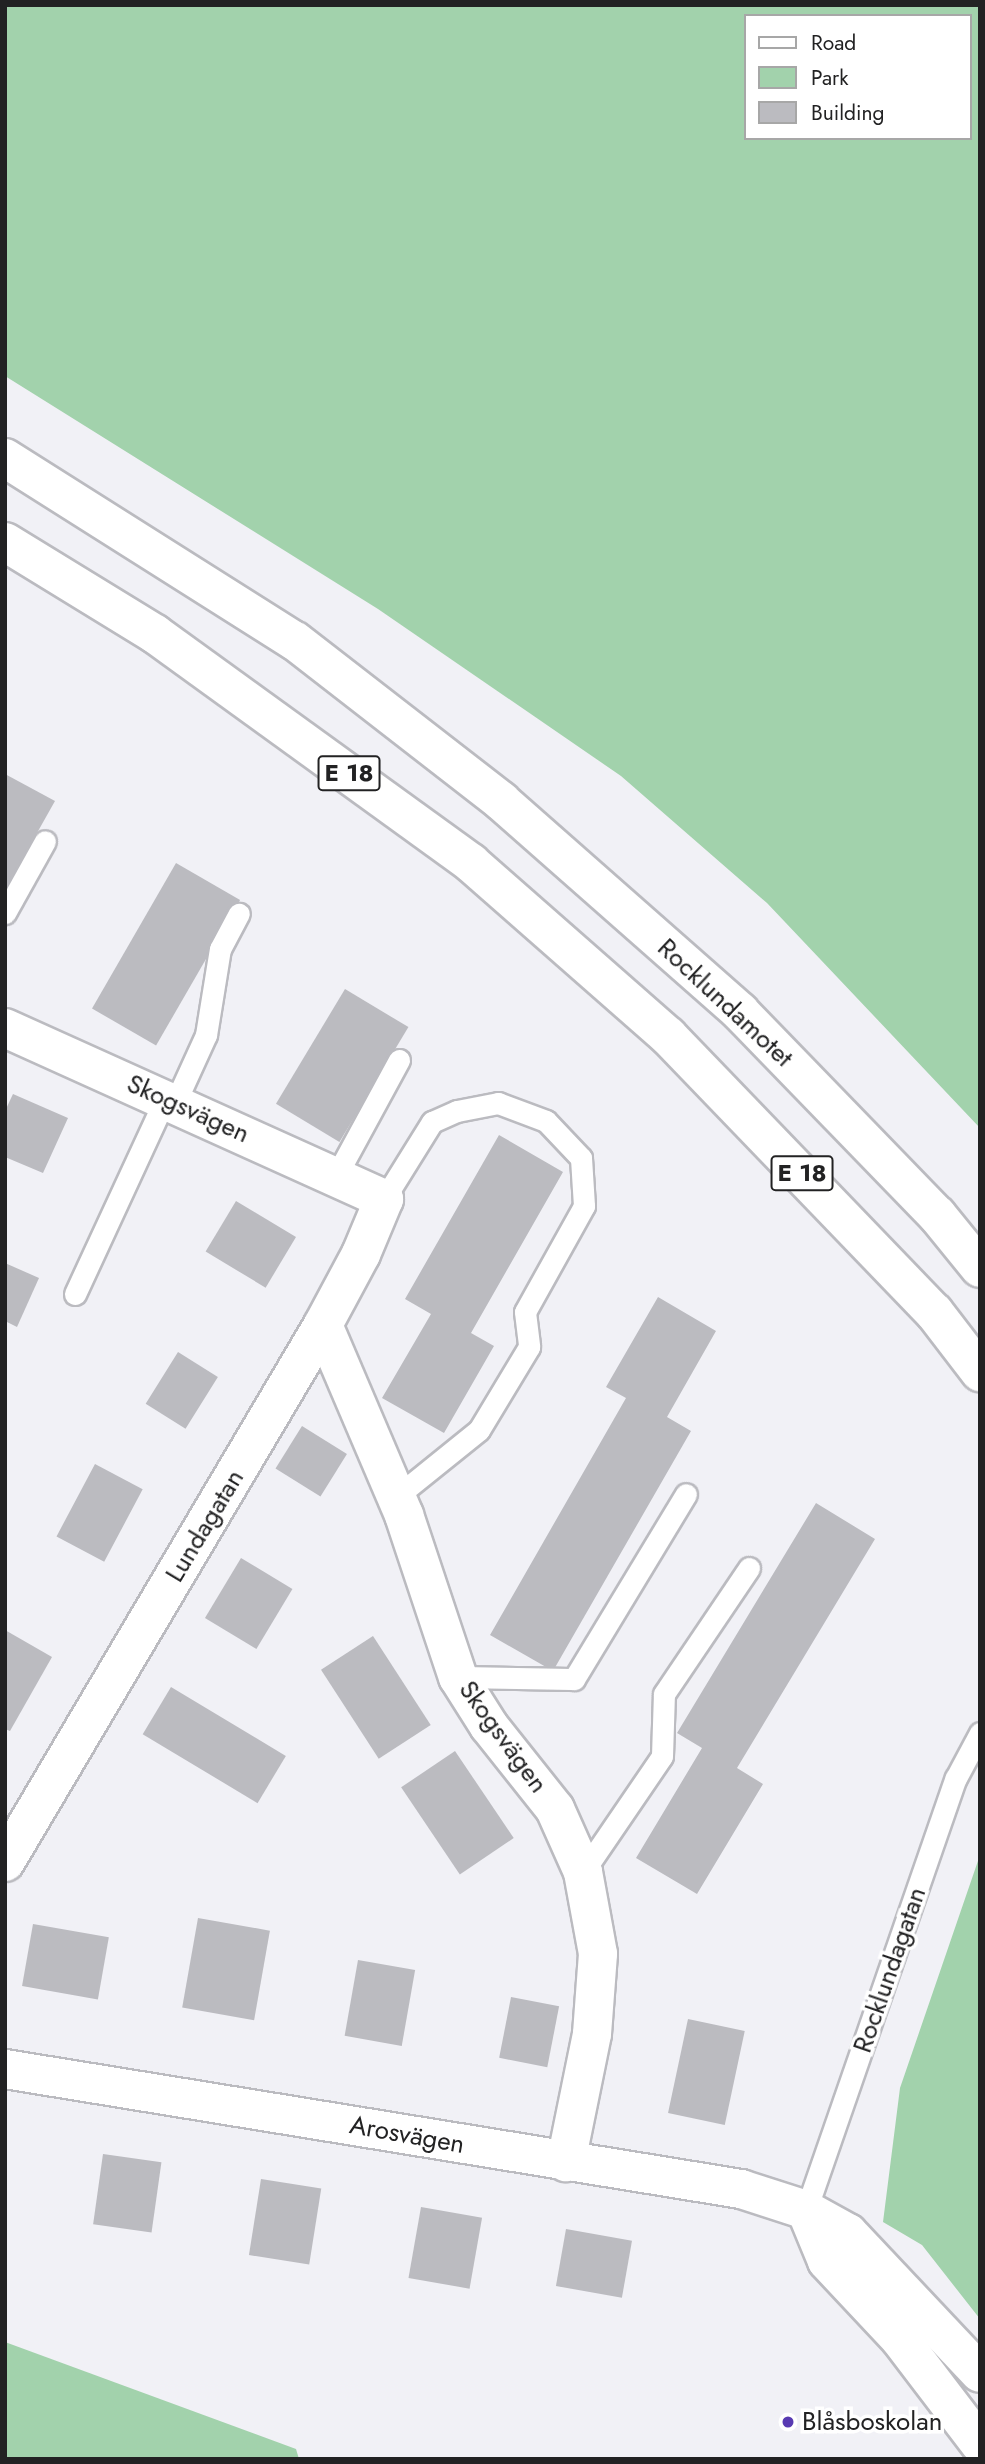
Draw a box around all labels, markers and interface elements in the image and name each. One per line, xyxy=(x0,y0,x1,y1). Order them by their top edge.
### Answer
legend xyxy=(744,14,971,140)
text: Road xyxy=(811,28,856,58)
text: Park xyxy=(811,63,848,93)
text: Building xyxy=(811,98,884,128)
road number: E 18 xyxy=(318,752,380,794)
street label: Rocklundamotet xyxy=(651,932,799,1074)
street label: Skogsvägen xyxy=(122,1068,254,1150)
road number: E 18 xyxy=(770,1153,834,1194)
street label: Lundagatan xyxy=(159,1464,251,1588)
street label: Skogsvägen xyxy=(452,1675,554,1799)
street label: Rocklundagatan xyxy=(847,1883,933,2057)
street label: Arosvägen xyxy=(347,2110,467,2160)
place label: Blåsboskolan xyxy=(802,2406,942,2438)
marker: Blåsboskolan xyxy=(780,2414,796,2430)

